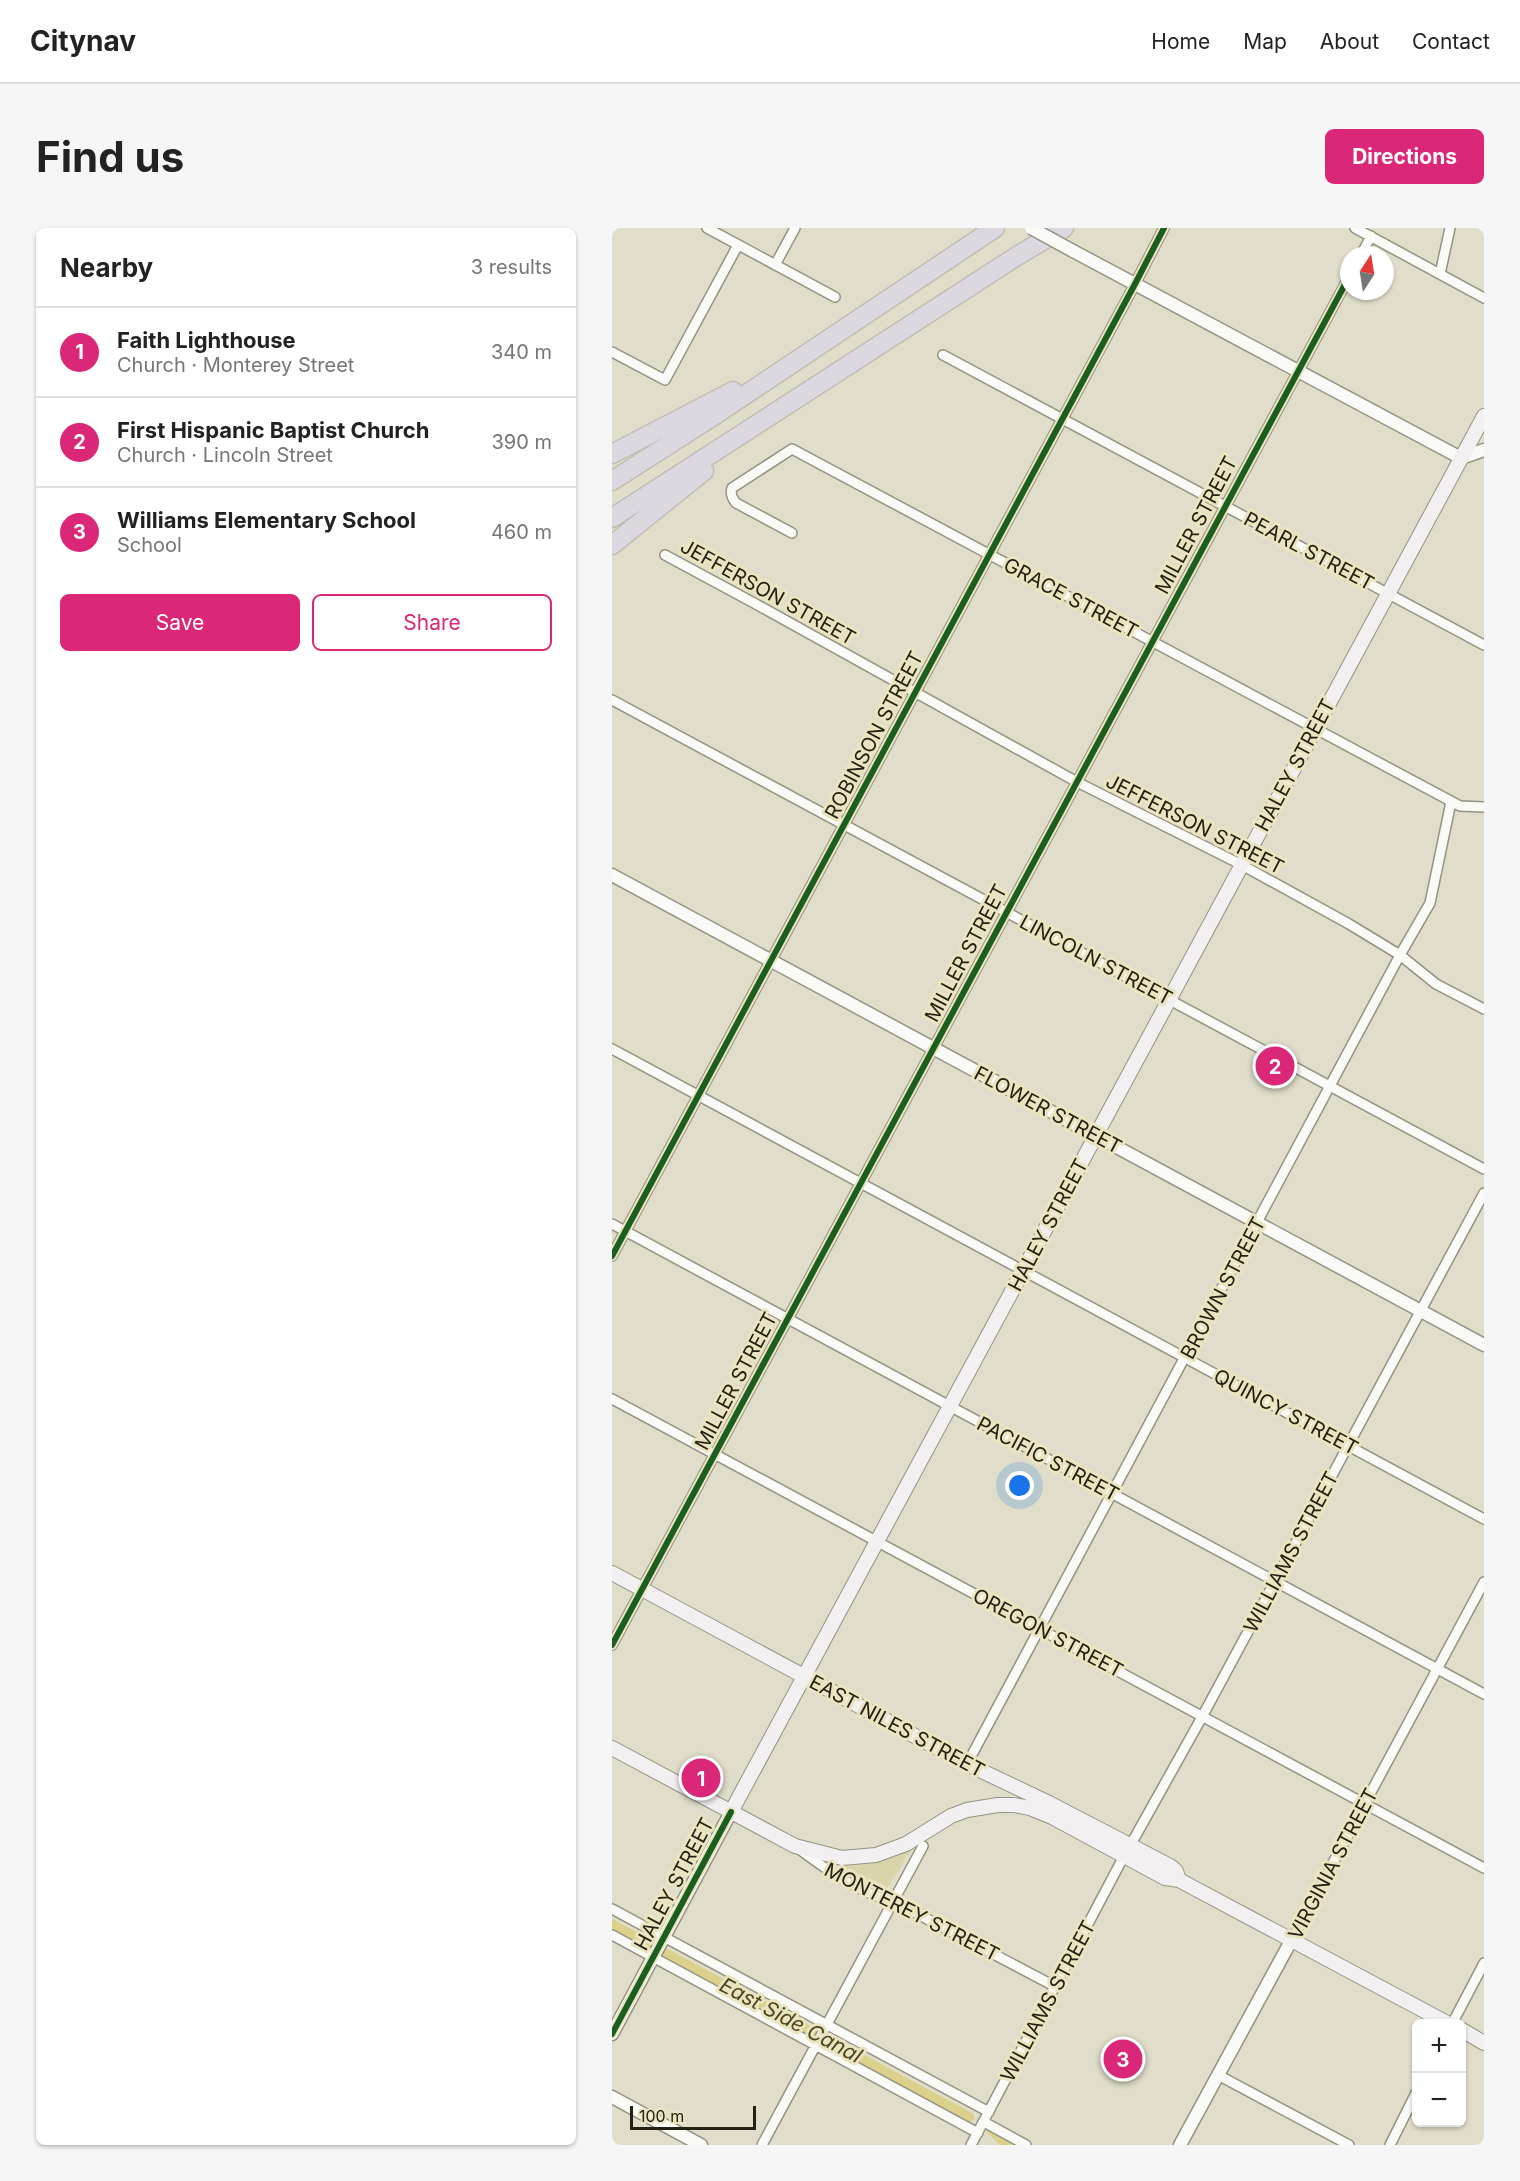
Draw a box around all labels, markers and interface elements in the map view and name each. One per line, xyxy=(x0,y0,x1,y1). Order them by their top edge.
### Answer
text: Citynav xyxy=(30,24,136,58)
text: Home xyxy=(1151,29,1210,54)
text: Map xyxy=(1243,29,1287,54)
text: About xyxy=(1320,29,1379,54)
text: Contact xyxy=(1412,29,1490,54)
button: Directions xyxy=(1325,129,1484,184)
text: Find us xyxy=(36,131,184,182)
north arrow xyxy=(1340,246,1394,300)
text: Nearby xyxy=(60,252,153,283)
text: 3 results xyxy=(471,255,552,279)
text: Faith Lighthouse xyxy=(117,327,296,353)
text: 1 xyxy=(75,340,84,364)
text: 340 m xyxy=(491,340,552,364)
text: Church · Monterey Street xyxy=(117,353,354,377)
text: First Hispanic Baptist Church xyxy=(117,417,429,443)
text: 2 xyxy=(73,430,86,454)
text: 390 m xyxy=(491,430,552,454)
text: Church · Lincoln Street xyxy=(117,443,333,467)
street label: MILLER STREET xyxy=(1150,452,1242,598)
text: Williams Elementary School xyxy=(117,507,416,533)
street label: PEARL STREET xyxy=(1240,507,1378,595)
text: 3 xyxy=(73,520,86,544)
text: 460 m xyxy=(491,520,552,544)
text: School xyxy=(117,533,182,557)
street label: JEFFERSON STREET xyxy=(676,534,860,650)
street label: GRACE STREET xyxy=(1000,552,1142,644)
button: Save xyxy=(60,594,300,651)
button: Share xyxy=(312,594,552,651)
street label: ROBINSON STREET xyxy=(820,647,928,823)
street label: HALEY STREET xyxy=(1250,695,1340,835)
street label: JEFFERSON STREET xyxy=(1102,769,1288,879)
street label: MILLER STREET xyxy=(920,880,1012,1026)
street label: LINCOLN STREET xyxy=(1016,910,1176,1010)
pin: 2 xyxy=(1256,1044,1294,1088)
street label: FLOWER STREET xyxy=(970,1061,1126,1159)
street label: HALEY STREET xyxy=(1003,1155,1093,1295)
street label: BROWN STREET xyxy=(1175,1213,1271,1363)
street label: MILLER STREET xyxy=(690,1308,782,1454)
street label: QUINCY STREET xyxy=(1210,1364,1362,1460)
street label: PACIFIC STREET xyxy=(973,1411,1123,1507)
street label: WILLIAMS STREET xyxy=(1238,1467,1344,1637)
your location xyxy=(1005,1471,1034,1500)
street label: OREGON STREET xyxy=(969,1583,1127,1683)
street label: EAST NILES STREET xyxy=(805,1670,989,1782)
pin: 1 xyxy=(682,1756,721,1800)
street label: VIRGINIA STREET xyxy=(1283,1784,1383,1944)
street label: HALEY STREET xyxy=(629,1814,719,1954)
street label: MONTEREY STREET xyxy=(821,1857,1003,1967)
street label: WILLIAMS STREET xyxy=(995,1916,1101,2086)
water label: East Side Canal xyxy=(716,1972,867,2068)
map controls xyxy=(1412,2019,1466,2127)
button: + xyxy=(1412,2019,1466,2073)
pin: 3 xyxy=(1104,2036,1142,2082)
button: − xyxy=(1412,2073,1466,2127)
scale bar xyxy=(630,2103,756,2130)
text: 100 m xyxy=(639,2106,684,2126)

